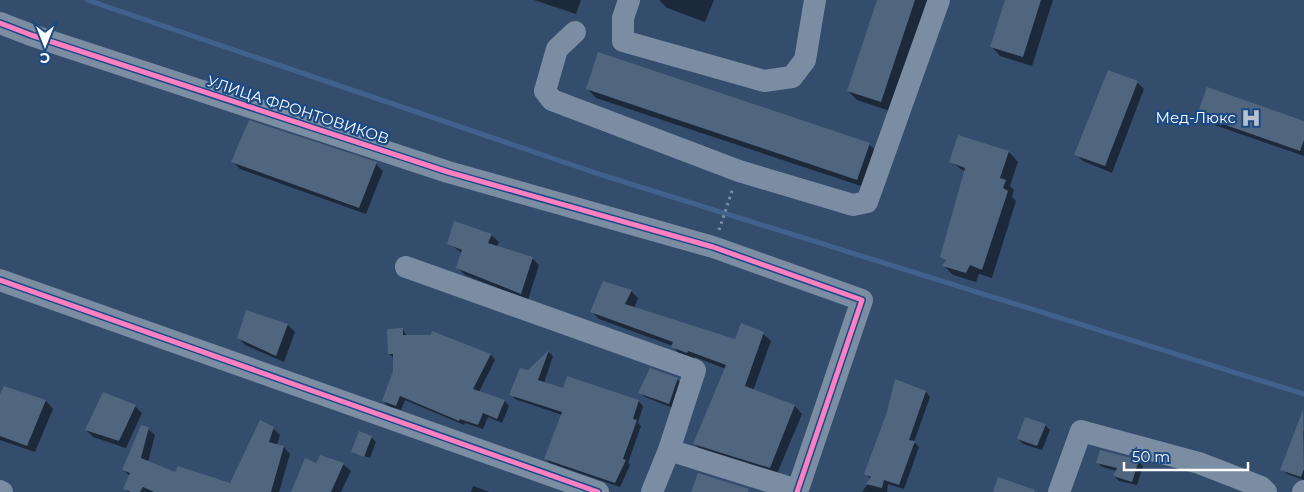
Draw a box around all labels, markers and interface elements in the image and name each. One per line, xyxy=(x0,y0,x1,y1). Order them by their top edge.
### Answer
north arrow xyxy=(20,20,70,70)
text: С xyxy=(40,49,50,67)
street label: УЛИЦА ФРОНТОВИКОВ xyxy=(205,71,392,148)
hospital icon: Мед-Люкс xyxy=(1240,107,1262,129)
place label: Мед-Люкс xyxy=(1156,108,1236,127)
scale bar xyxy=(1124,440,1248,472)
text: 50 m xyxy=(1132,447,1170,466)

